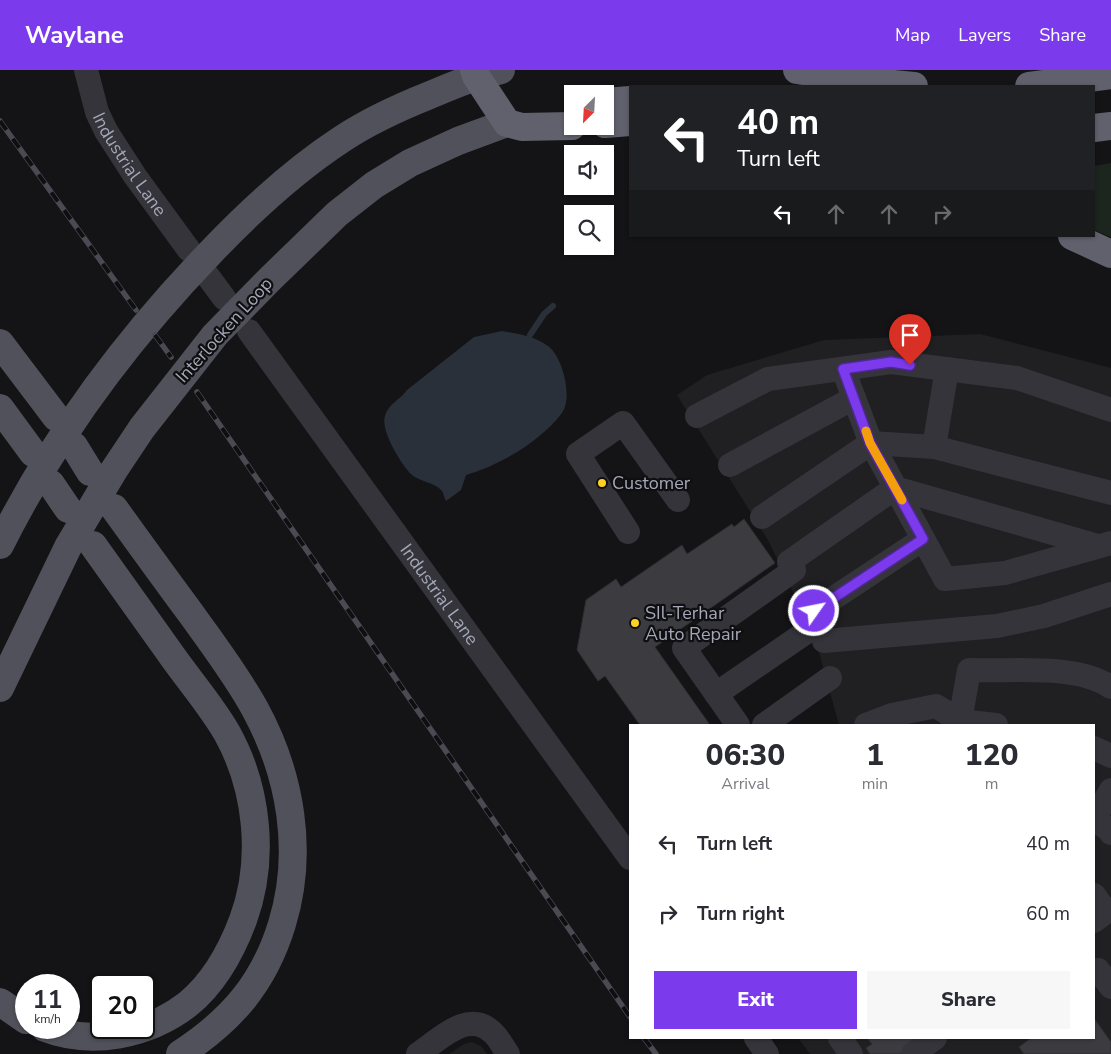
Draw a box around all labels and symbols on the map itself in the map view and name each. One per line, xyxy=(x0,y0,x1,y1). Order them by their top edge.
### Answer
north arrow xyxy=(564,85,614,135)
street label: Industrial Lane xyxy=(87,108,172,221)
street label: Interlocken Loop xyxy=(170,272,278,388)
pin xyxy=(889,314,931,365)
place label: Customer xyxy=(612,471,691,495)
marker: Customer xyxy=(596,477,608,489)
street label: Industrial Lane xyxy=(395,539,484,650)
position arrow xyxy=(787,584,839,636)
place label: SIl-Terhar Auto Repair xyxy=(645,601,742,646)
marker: SIl-Terhar Auto Repair xyxy=(629,617,641,629)
speed limit sign: 20 xyxy=(90,974,155,1039)

